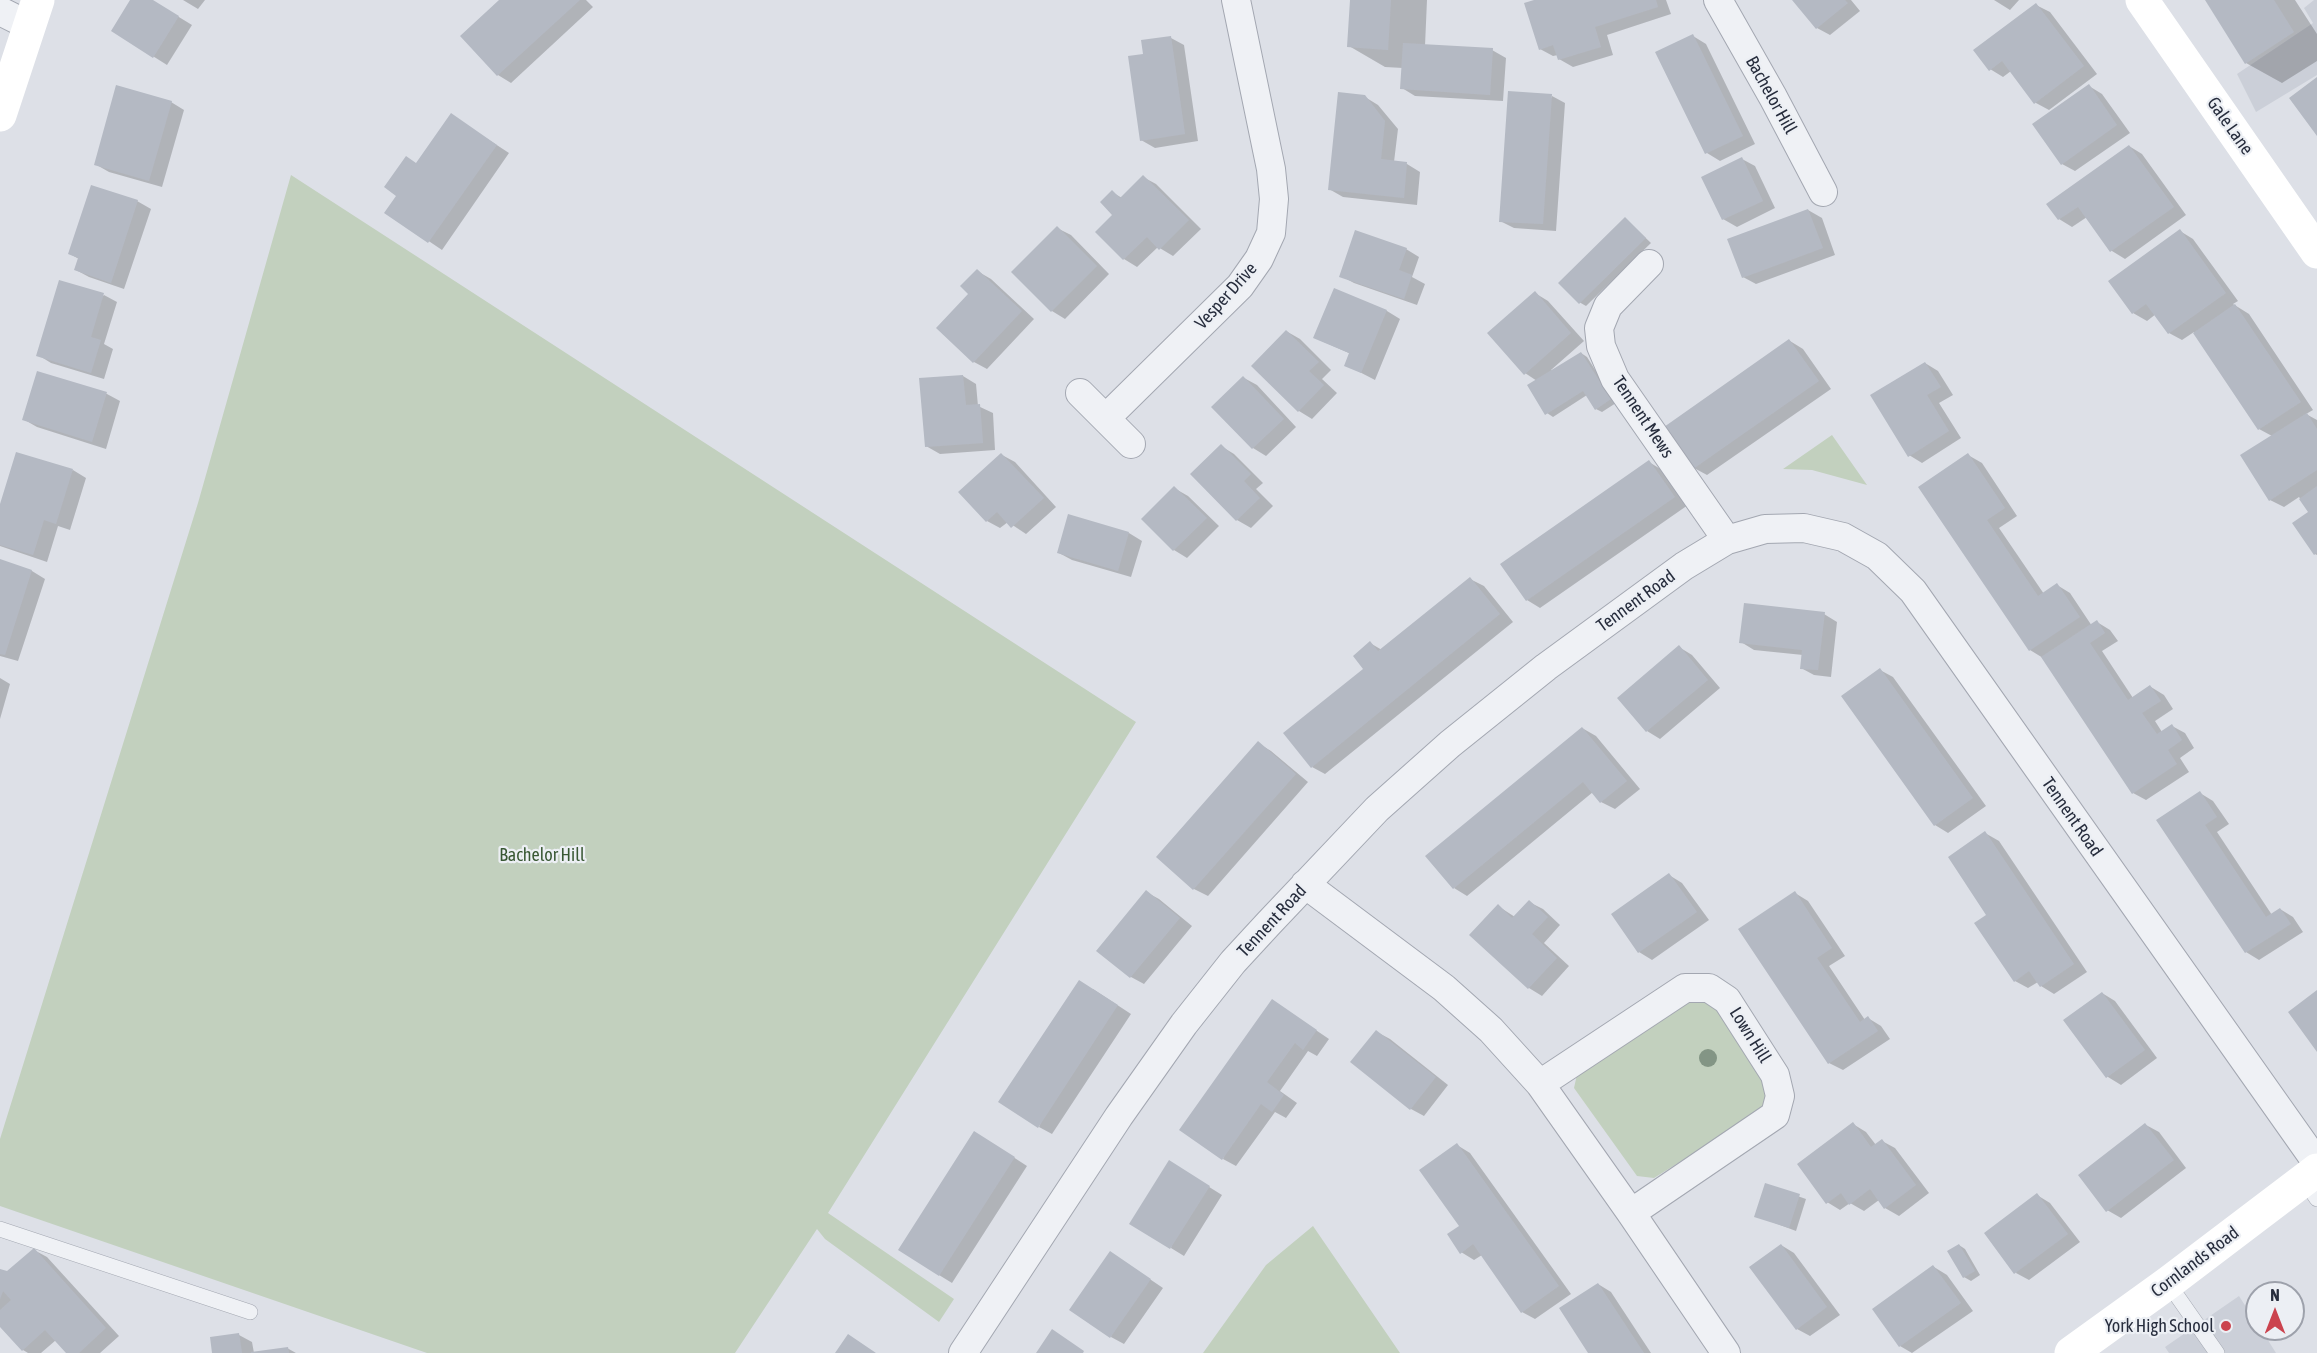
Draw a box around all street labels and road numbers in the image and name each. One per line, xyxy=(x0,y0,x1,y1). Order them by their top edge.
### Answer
street label: Bachelor Hill xyxy=(1741,52,1801,138)
street label: Gale Lane xyxy=(2202,93,2258,159)
street label: Vesper Drive xyxy=(1190,258,1262,334)
street label: Tennent Mews xyxy=(1608,372,1678,462)
street label: Tennent Road xyxy=(1593,565,1679,637)
street label: Tennent Road xyxy=(2037,773,2107,861)
street label: Tennent Road xyxy=(1233,880,1311,962)
street label: Lown Hill xyxy=(1725,1003,1775,1067)
street label: Cornlands Road xyxy=(2147,1222,2243,1302)

